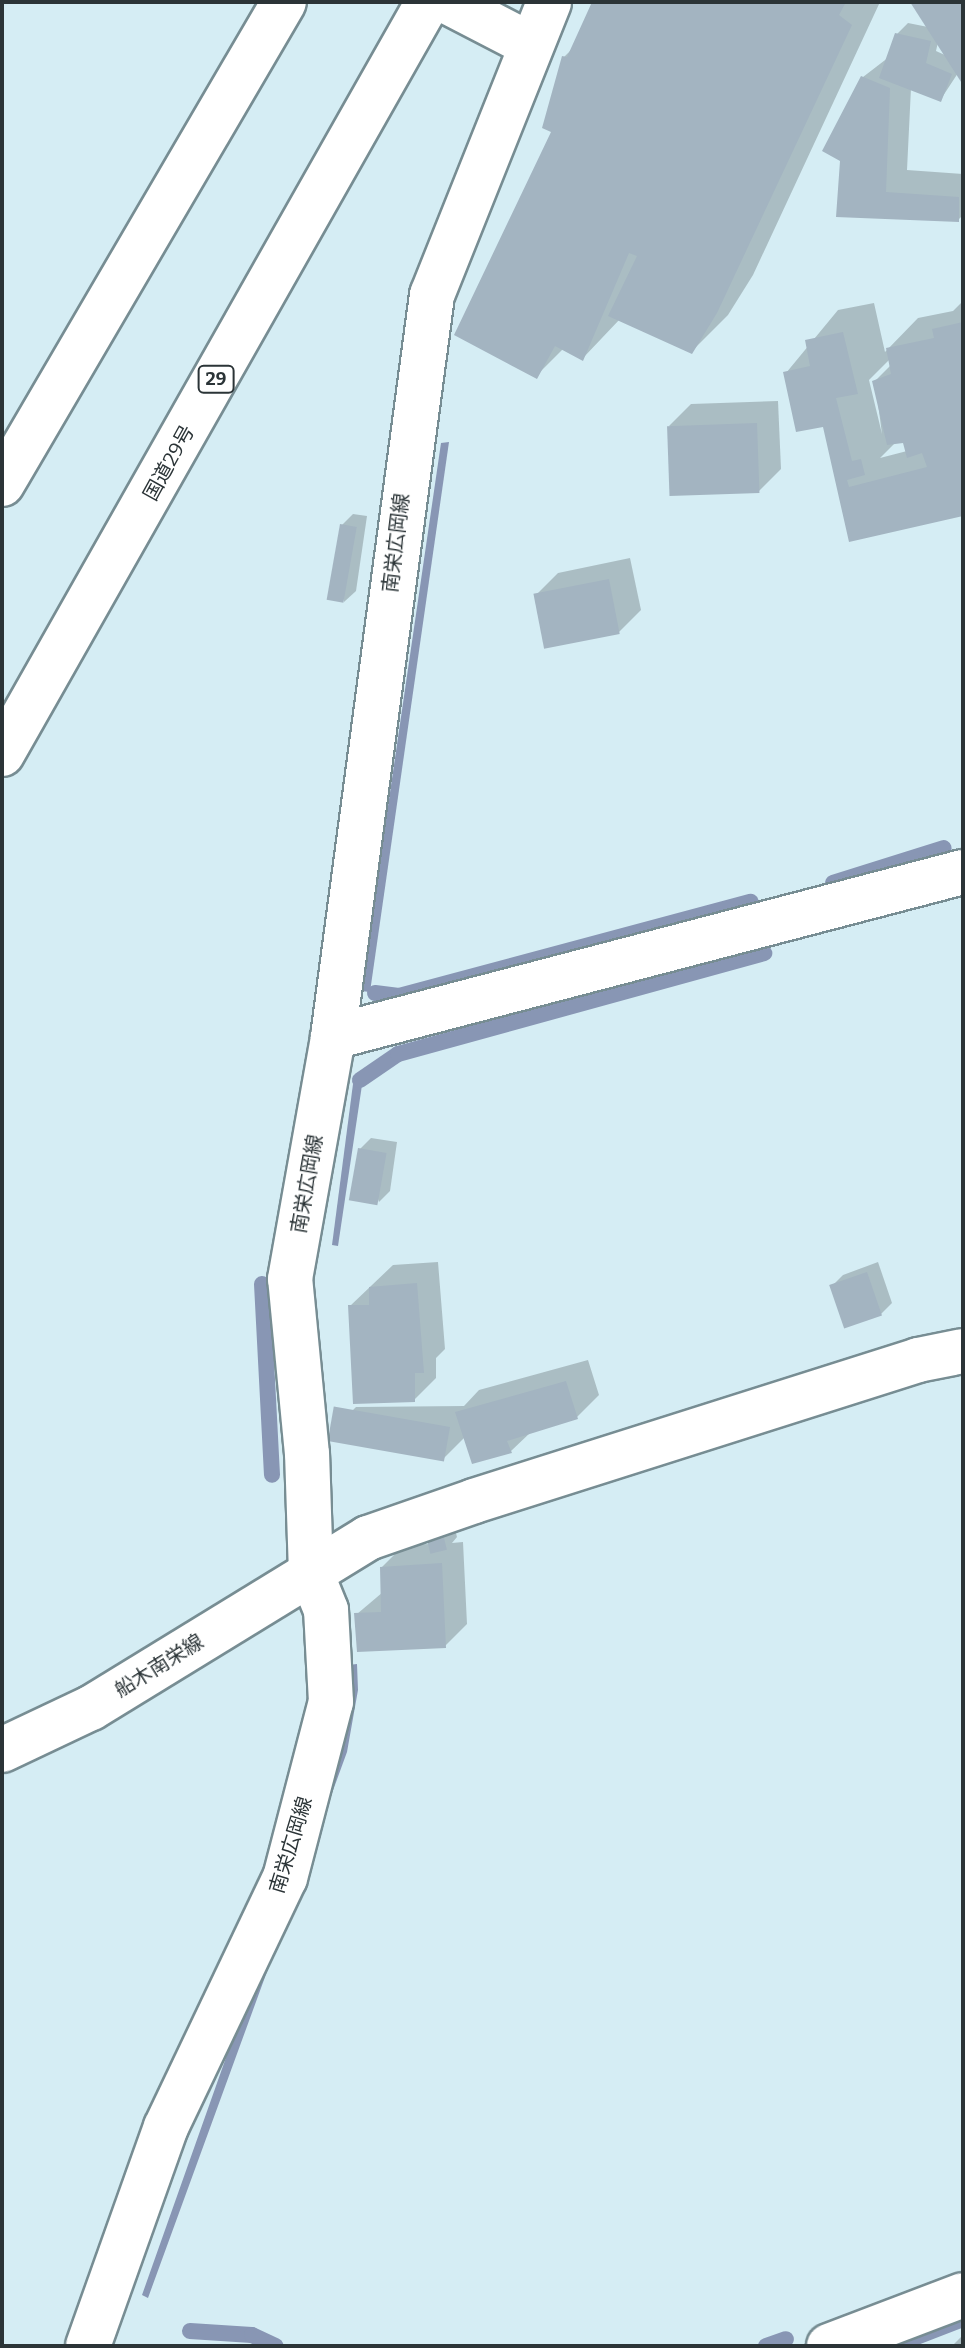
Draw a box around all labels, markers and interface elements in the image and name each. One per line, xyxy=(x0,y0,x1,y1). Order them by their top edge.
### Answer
road number: 29 xyxy=(196,365,236,393)
street label: 国道29号 xyxy=(138,421,200,505)
street label: 南栄広岡線 xyxy=(378,492,414,594)
street label: 南栄広岡線 xyxy=(286,1133,328,1235)
street label: 船木南栄線 xyxy=(110,1629,208,1703)
street label: 南栄広岡線 xyxy=(265,1794,317,1896)

